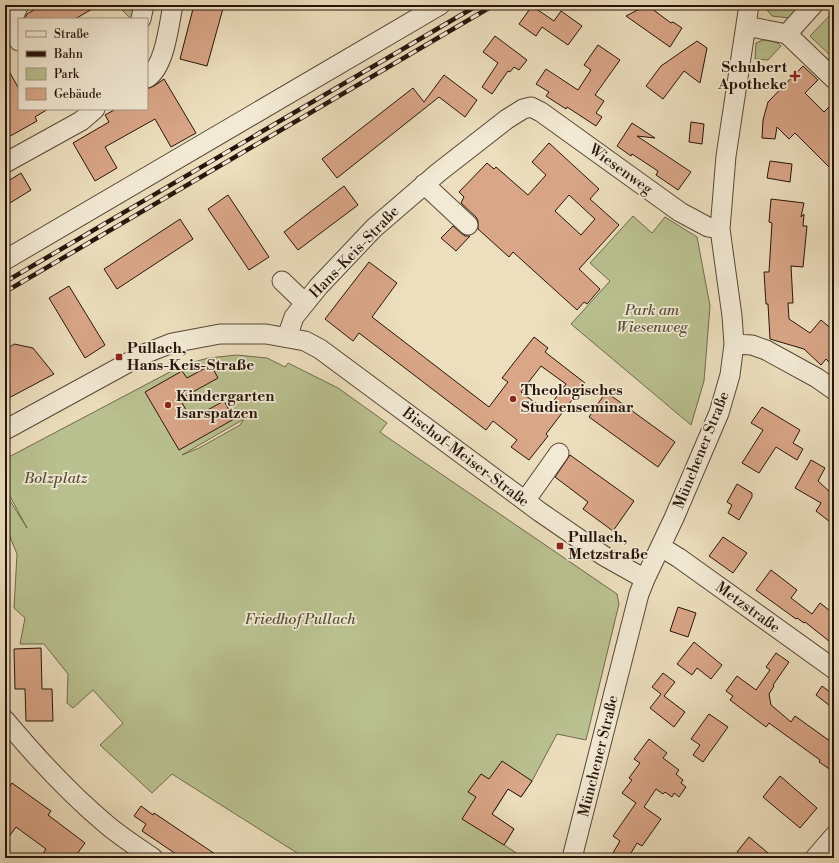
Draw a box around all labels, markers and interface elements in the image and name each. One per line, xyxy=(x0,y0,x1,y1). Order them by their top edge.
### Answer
legend xyxy=(18,18,148,110)
text: Straße xyxy=(54,27,89,42)
text: Bahn xyxy=(53,47,83,62)
place label: Schubert Apotheke xyxy=(717,58,788,94)
text: Park xyxy=(54,67,80,82)
marker: Schubert Apotheke xyxy=(790,71,800,81)
text: Gebäude xyxy=(54,87,102,102)
street label: Wiesenweg xyxy=(584,139,657,199)
street label: Hans-Keis-Straße xyxy=(305,202,403,303)
park label: Park am Wiesenweg xyxy=(616,301,689,337)
place label: Pullach, Hans-Keis-Straße xyxy=(127,339,254,375)
marker: Pullach, Hans-Keis-Straße xyxy=(114,352,124,362)
place label: Theologisches Studienseminar xyxy=(521,381,634,417)
place label: Kindergarten Isarspatzen xyxy=(176,387,275,423)
street label: Münchener Straße xyxy=(669,389,734,512)
marker: Theologisches Studienseminar xyxy=(508,394,518,404)
marker: Kindergarten Isarspatzen xyxy=(163,400,173,410)
street label: Bischof-Meiser-Straße xyxy=(398,403,533,511)
park label: Bolzplatz xyxy=(23,469,88,488)
place label: Pullach, Metzstraße xyxy=(568,528,648,564)
marker: Pullach, Metzstraße xyxy=(555,541,565,551)
street label: Metzstraße xyxy=(712,578,784,637)
park label: Friedhof Pullach xyxy=(245,610,356,629)
street label: Münchener Straße xyxy=(574,693,623,819)

